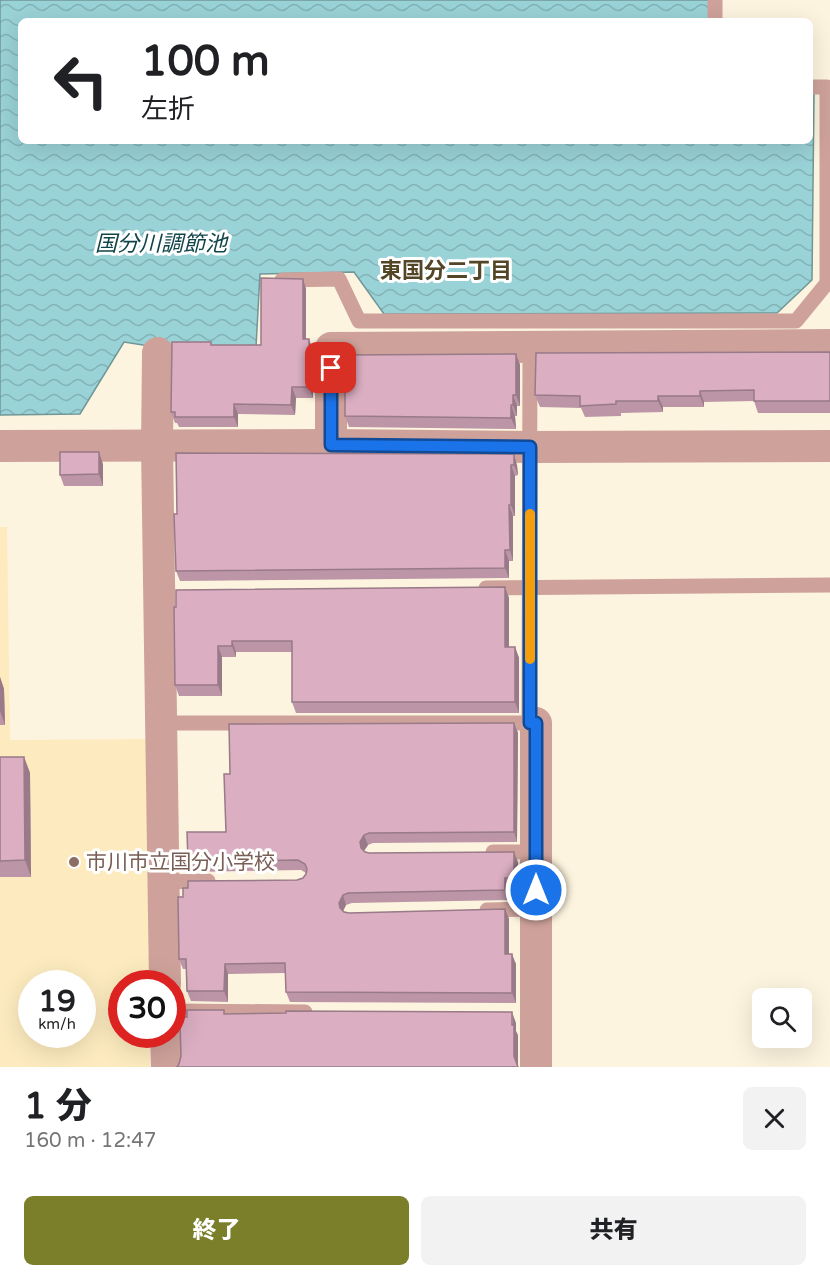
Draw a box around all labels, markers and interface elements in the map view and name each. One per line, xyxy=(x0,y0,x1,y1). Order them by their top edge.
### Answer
text: 100 m xyxy=(141,36,270,87)
icon: left xyxy=(42,42,120,120)
text: 左折 xyxy=(141,93,195,126)
water label: 国分川調節池 xyxy=(95,231,229,257)
district label: 東国分二丁目 xyxy=(380,258,512,284)
pin xyxy=(305,342,356,393)
icon: arrive xyxy=(314,351,347,384)
place label: 市川市立国分小学校 xyxy=(86,850,275,875)
marker: 市川市立国分小学校 xyxy=(67,855,81,869)
position arrow xyxy=(504,858,568,922)
speed limit sign: 30 xyxy=(108,970,186,1048)
text: 19 xyxy=(38,983,76,1020)
map controls xyxy=(752,988,812,1048)
button: search xyxy=(752,988,812,1048)
text: km/h xyxy=(38,1015,76,1033)
text: 1 分 xyxy=(24,1085,92,1128)
button: close xyxy=(743,1087,806,1150)
text: 160 m · 12:47 xyxy=(24,1129,156,1153)
button: 終了 xyxy=(24,1196,409,1265)
button: 共有 xyxy=(421,1196,806,1265)

